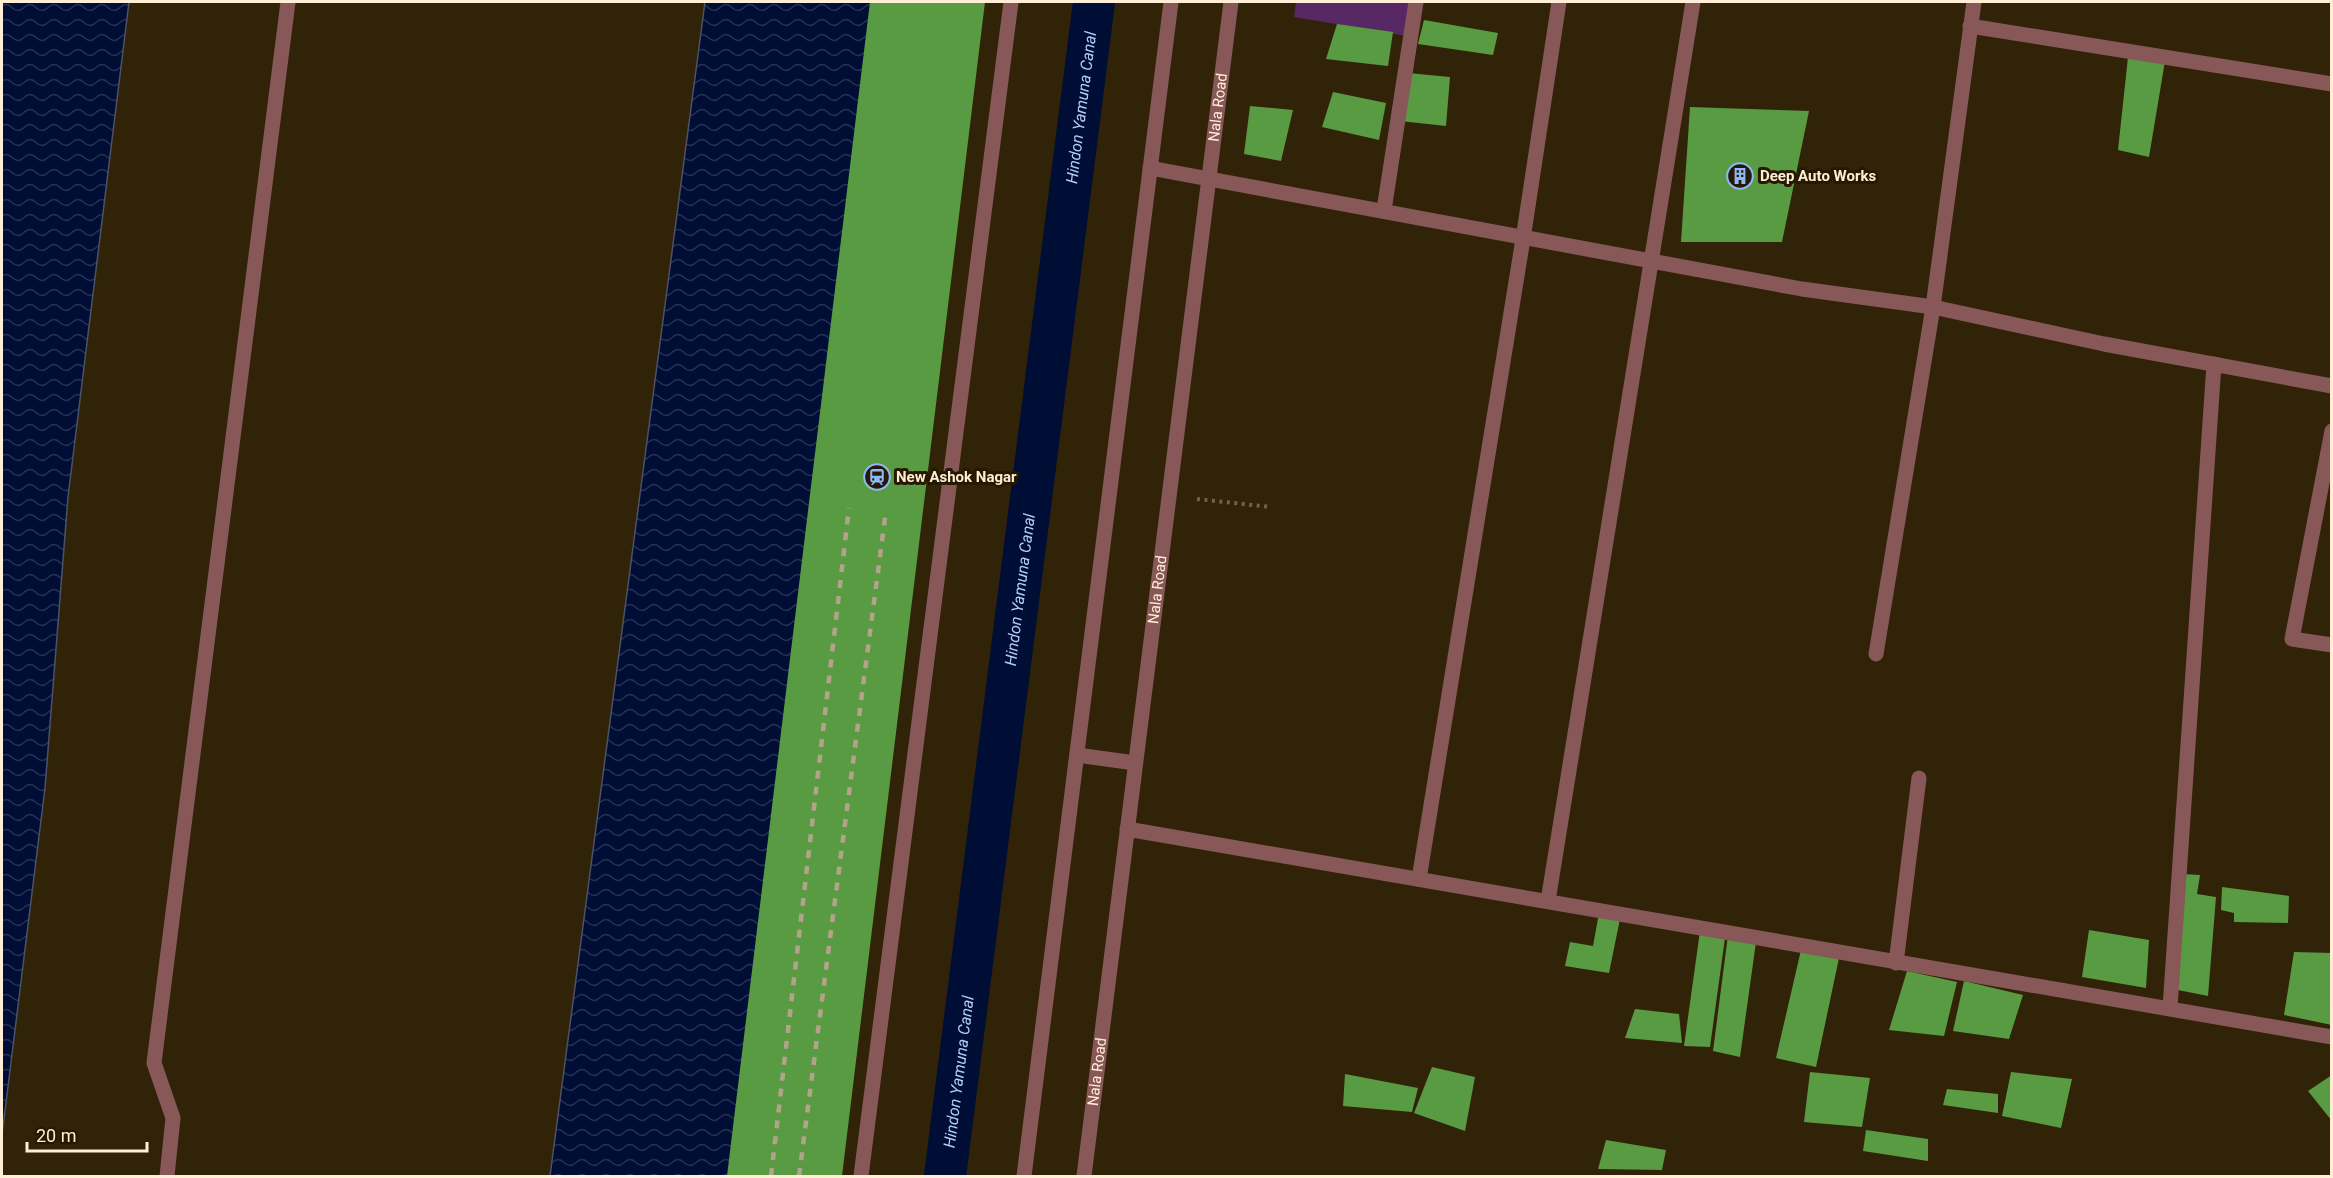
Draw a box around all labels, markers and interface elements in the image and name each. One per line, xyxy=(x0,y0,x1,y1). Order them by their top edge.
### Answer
water label: Hindon Yamuna Canal xyxy=(1062,30,1100,185)
street label: Nala Road xyxy=(1205,72,1231,143)
building icon: Deep Auto Works xyxy=(1725,161,1755,191)
place label: Deep Auto Works xyxy=(1760,167,1876,185)
station icon: New Ashok Nagar xyxy=(862,462,892,492)
place label: New Ashok Nagar xyxy=(896,468,1017,486)
water label: Hindon Yamuna Canal xyxy=(1001,512,1039,667)
street label: Nala Road xyxy=(1144,554,1171,625)
water label: Hindon Yamuna Canal xyxy=(940,994,978,1149)
street label: Nala Road xyxy=(1084,1037,1110,1107)
scale bar xyxy=(27,1115,147,1153)
text: 20 m xyxy=(36,1125,76,1146)

